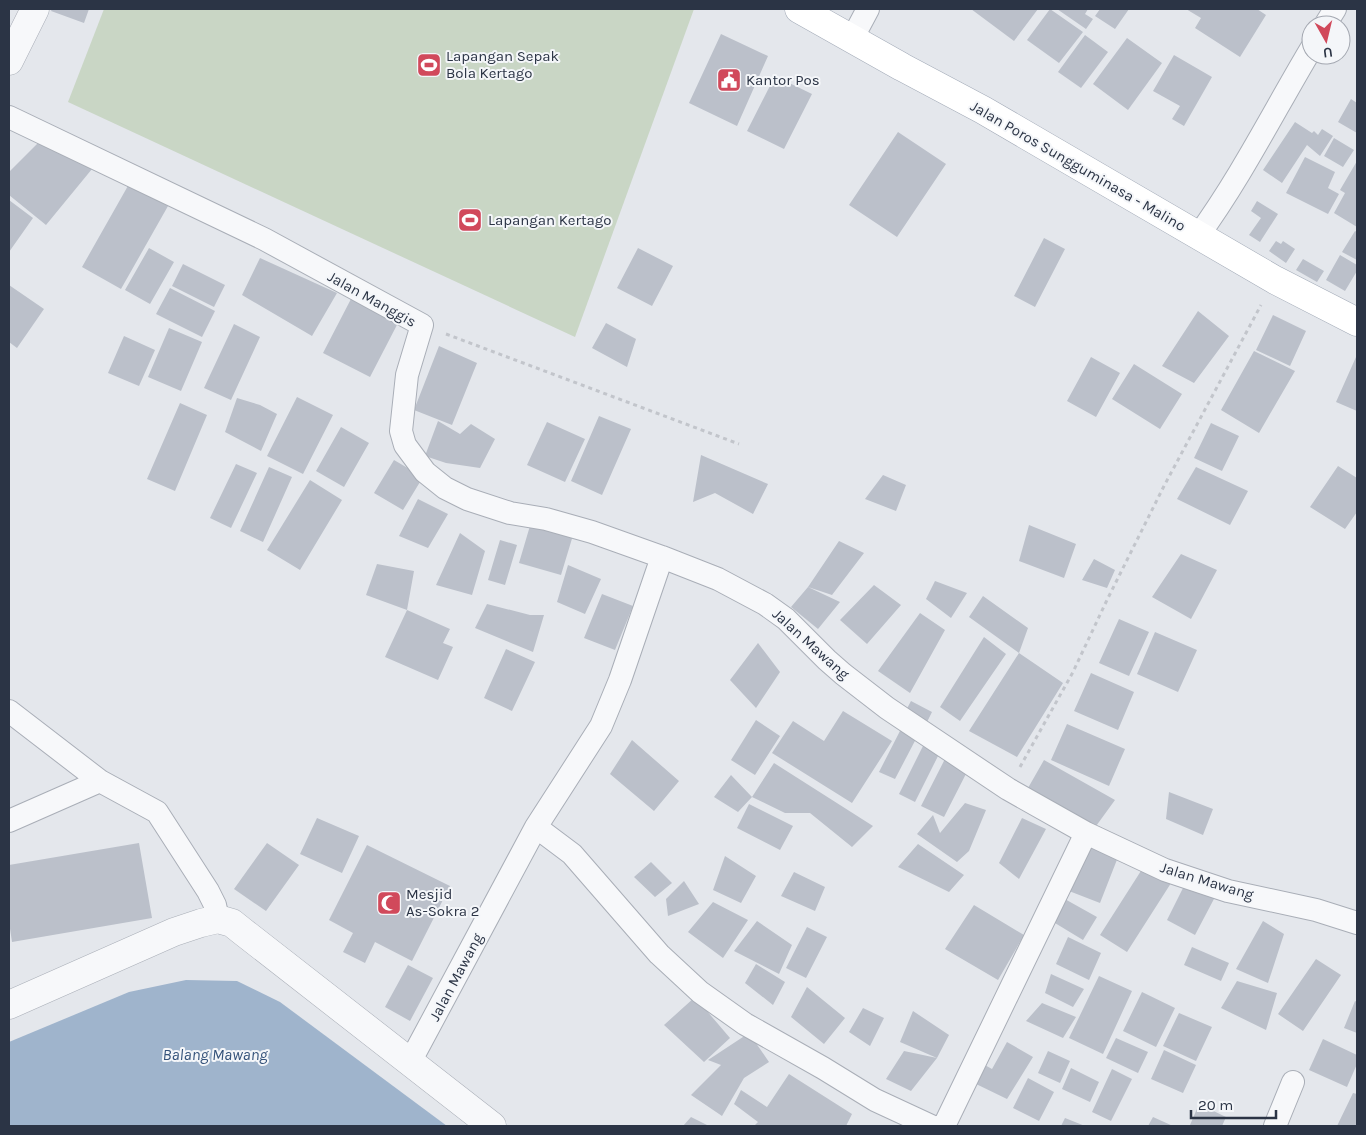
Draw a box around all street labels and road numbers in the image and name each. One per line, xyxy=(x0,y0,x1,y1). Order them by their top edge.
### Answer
street label: Jalan Poros Sungguminasa - Malino xyxy=(967,97,1189,235)
street label: Jalan Manggis xyxy=(324,267,420,331)
street label: Jalan Mawang xyxy=(769,605,853,683)
street label: Jalan Mawang xyxy=(1158,858,1257,904)
street label: Jalan Mawang xyxy=(425,929,487,1024)

